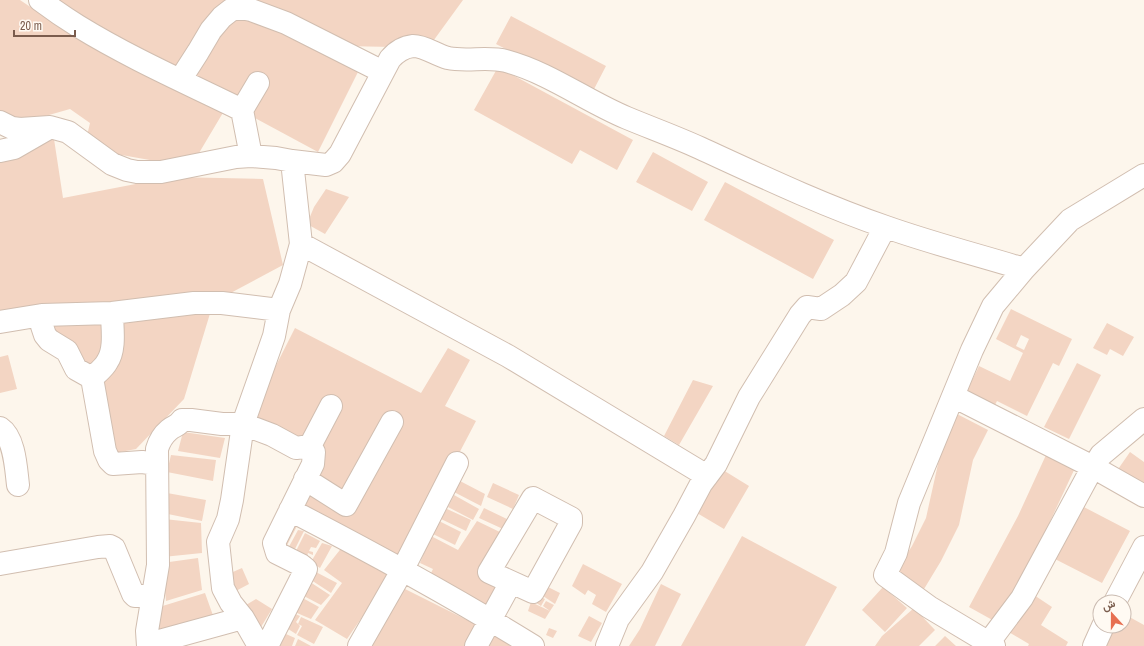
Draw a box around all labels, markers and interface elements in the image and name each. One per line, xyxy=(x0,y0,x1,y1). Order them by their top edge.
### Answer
scale bar xyxy=(14,12,75,38)
text: 20 m xyxy=(20,18,42,34)
north arrow xyxy=(1092,594,1132,634)
text: ش xyxy=(1100,596,1117,614)

